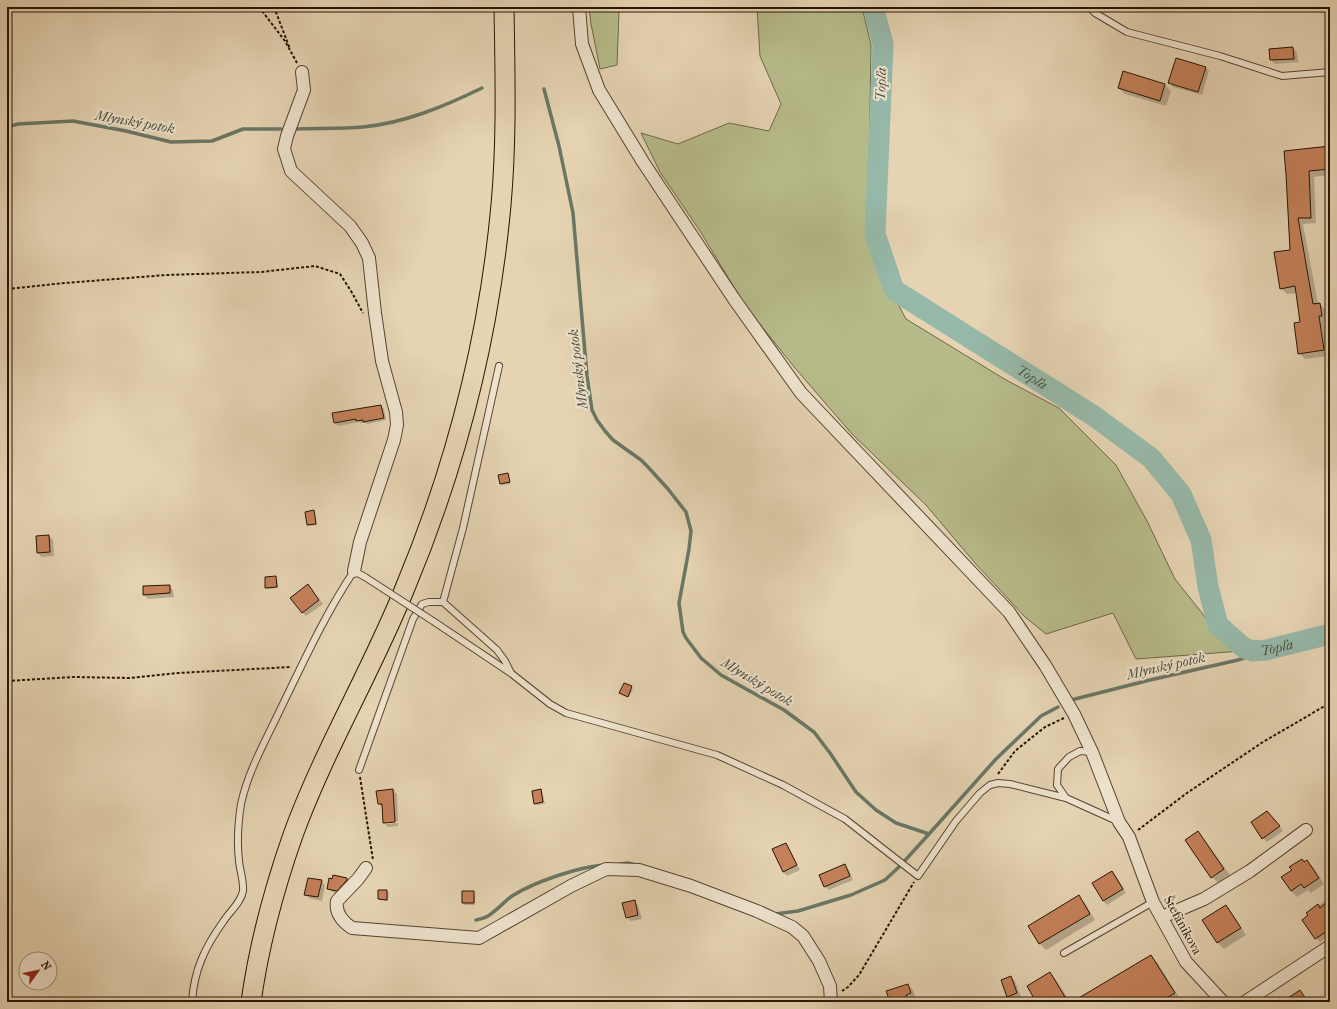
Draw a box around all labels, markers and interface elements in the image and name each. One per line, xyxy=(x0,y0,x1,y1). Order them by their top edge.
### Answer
water label: Topľa xyxy=(872,67,890,101)
water label: Mlynský potok xyxy=(93,106,176,137)
water label: Mlynský potok xyxy=(565,328,591,411)
water label: Topľa xyxy=(1014,361,1051,393)
water label: Topľa xyxy=(1260,635,1295,659)
water label: Mlynský potok xyxy=(1124,649,1207,684)
water label: Mlynský potok xyxy=(717,653,796,710)
street label: Štefánikova xyxy=(1161,893,1206,958)
north arrow xyxy=(18,951,58,991)
text: N xyxy=(38,959,54,973)

